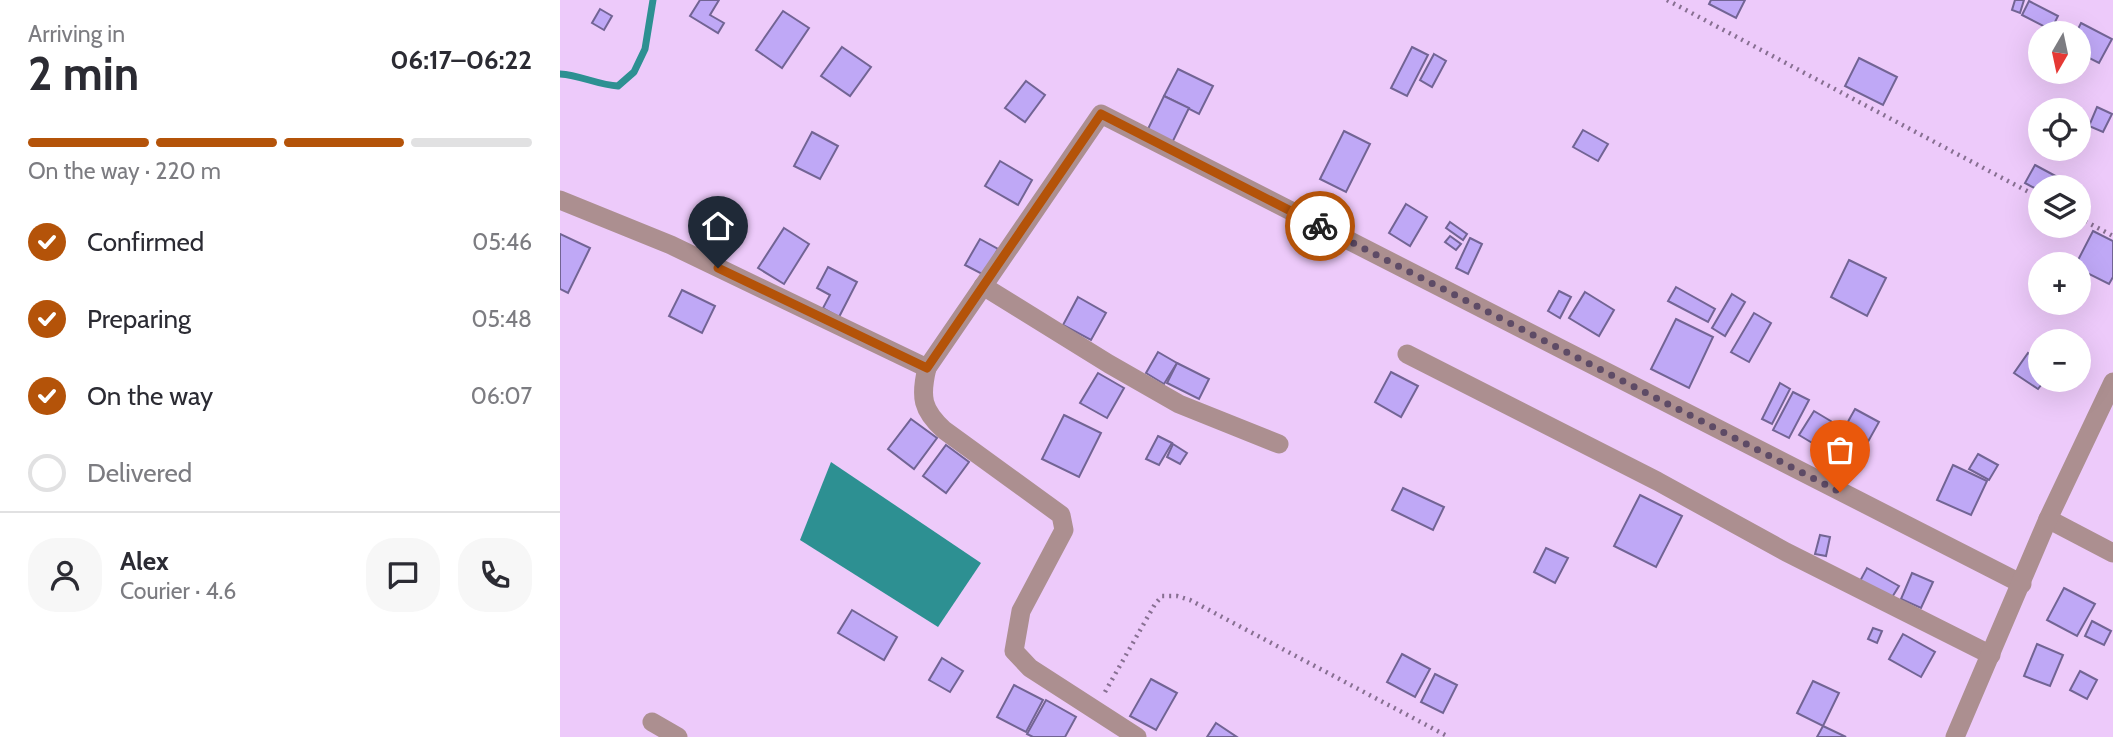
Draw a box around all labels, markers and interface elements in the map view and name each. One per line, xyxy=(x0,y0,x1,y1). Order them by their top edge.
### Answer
text: Arriving in xyxy=(28,20,125,48)
north arrow xyxy=(2028,21,2091,84)
map controls xyxy=(2028,21,2091,392)
text: 06:17–06:22 xyxy=(390,44,532,76)
text: 2 min xyxy=(28,46,139,102)
button: locate xyxy=(2028,98,2091,161)
text: On the way · 220 m xyxy=(28,157,221,185)
button: layers xyxy=(2028,175,2091,238)
courier xyxy=(1285,191,1355,261)
pin xyxy=(688,196,748,268)
icon: home xyxy=(699,207,737,245)
icon: bike xyxy=(1301,207,1339,245)
icon: check xyxy=(28,223,66,261)
text: Confirmed xyxy=(87,226,204,258)
text: 05:46 xyxy=(472,228,532,256)
button: + xyxy=(2028,252,2091,315)
icon: check xyxy=(28,300,66,338)
text: Preparing xyxy=(87,303,191,335)
text: 05:48 xyxy=(471,305,532,333)
button: − xyxy=(2028,329,2091,392)
icon: check xyxy=(28,377,66,415)
text: On the way xyxy=(87,380,213,412)
text: 06:07 xyxy=(471,382,532,410)
pin xyxy=(1810,420,1870,492)
icon: bag xyxy=(1821,431,1859,469)
text: Delivered xyxy=(87,457,192,489)
button: person xyxy=(28,538,102,612)
button: chat xyxy=(366,538,440,612)
button: phone xyxy=(458,538,532,612)
text: Alex xyxy=(120,545,169,577)
text: Courier · 4.6 xyxy=(120,577,236,605)

